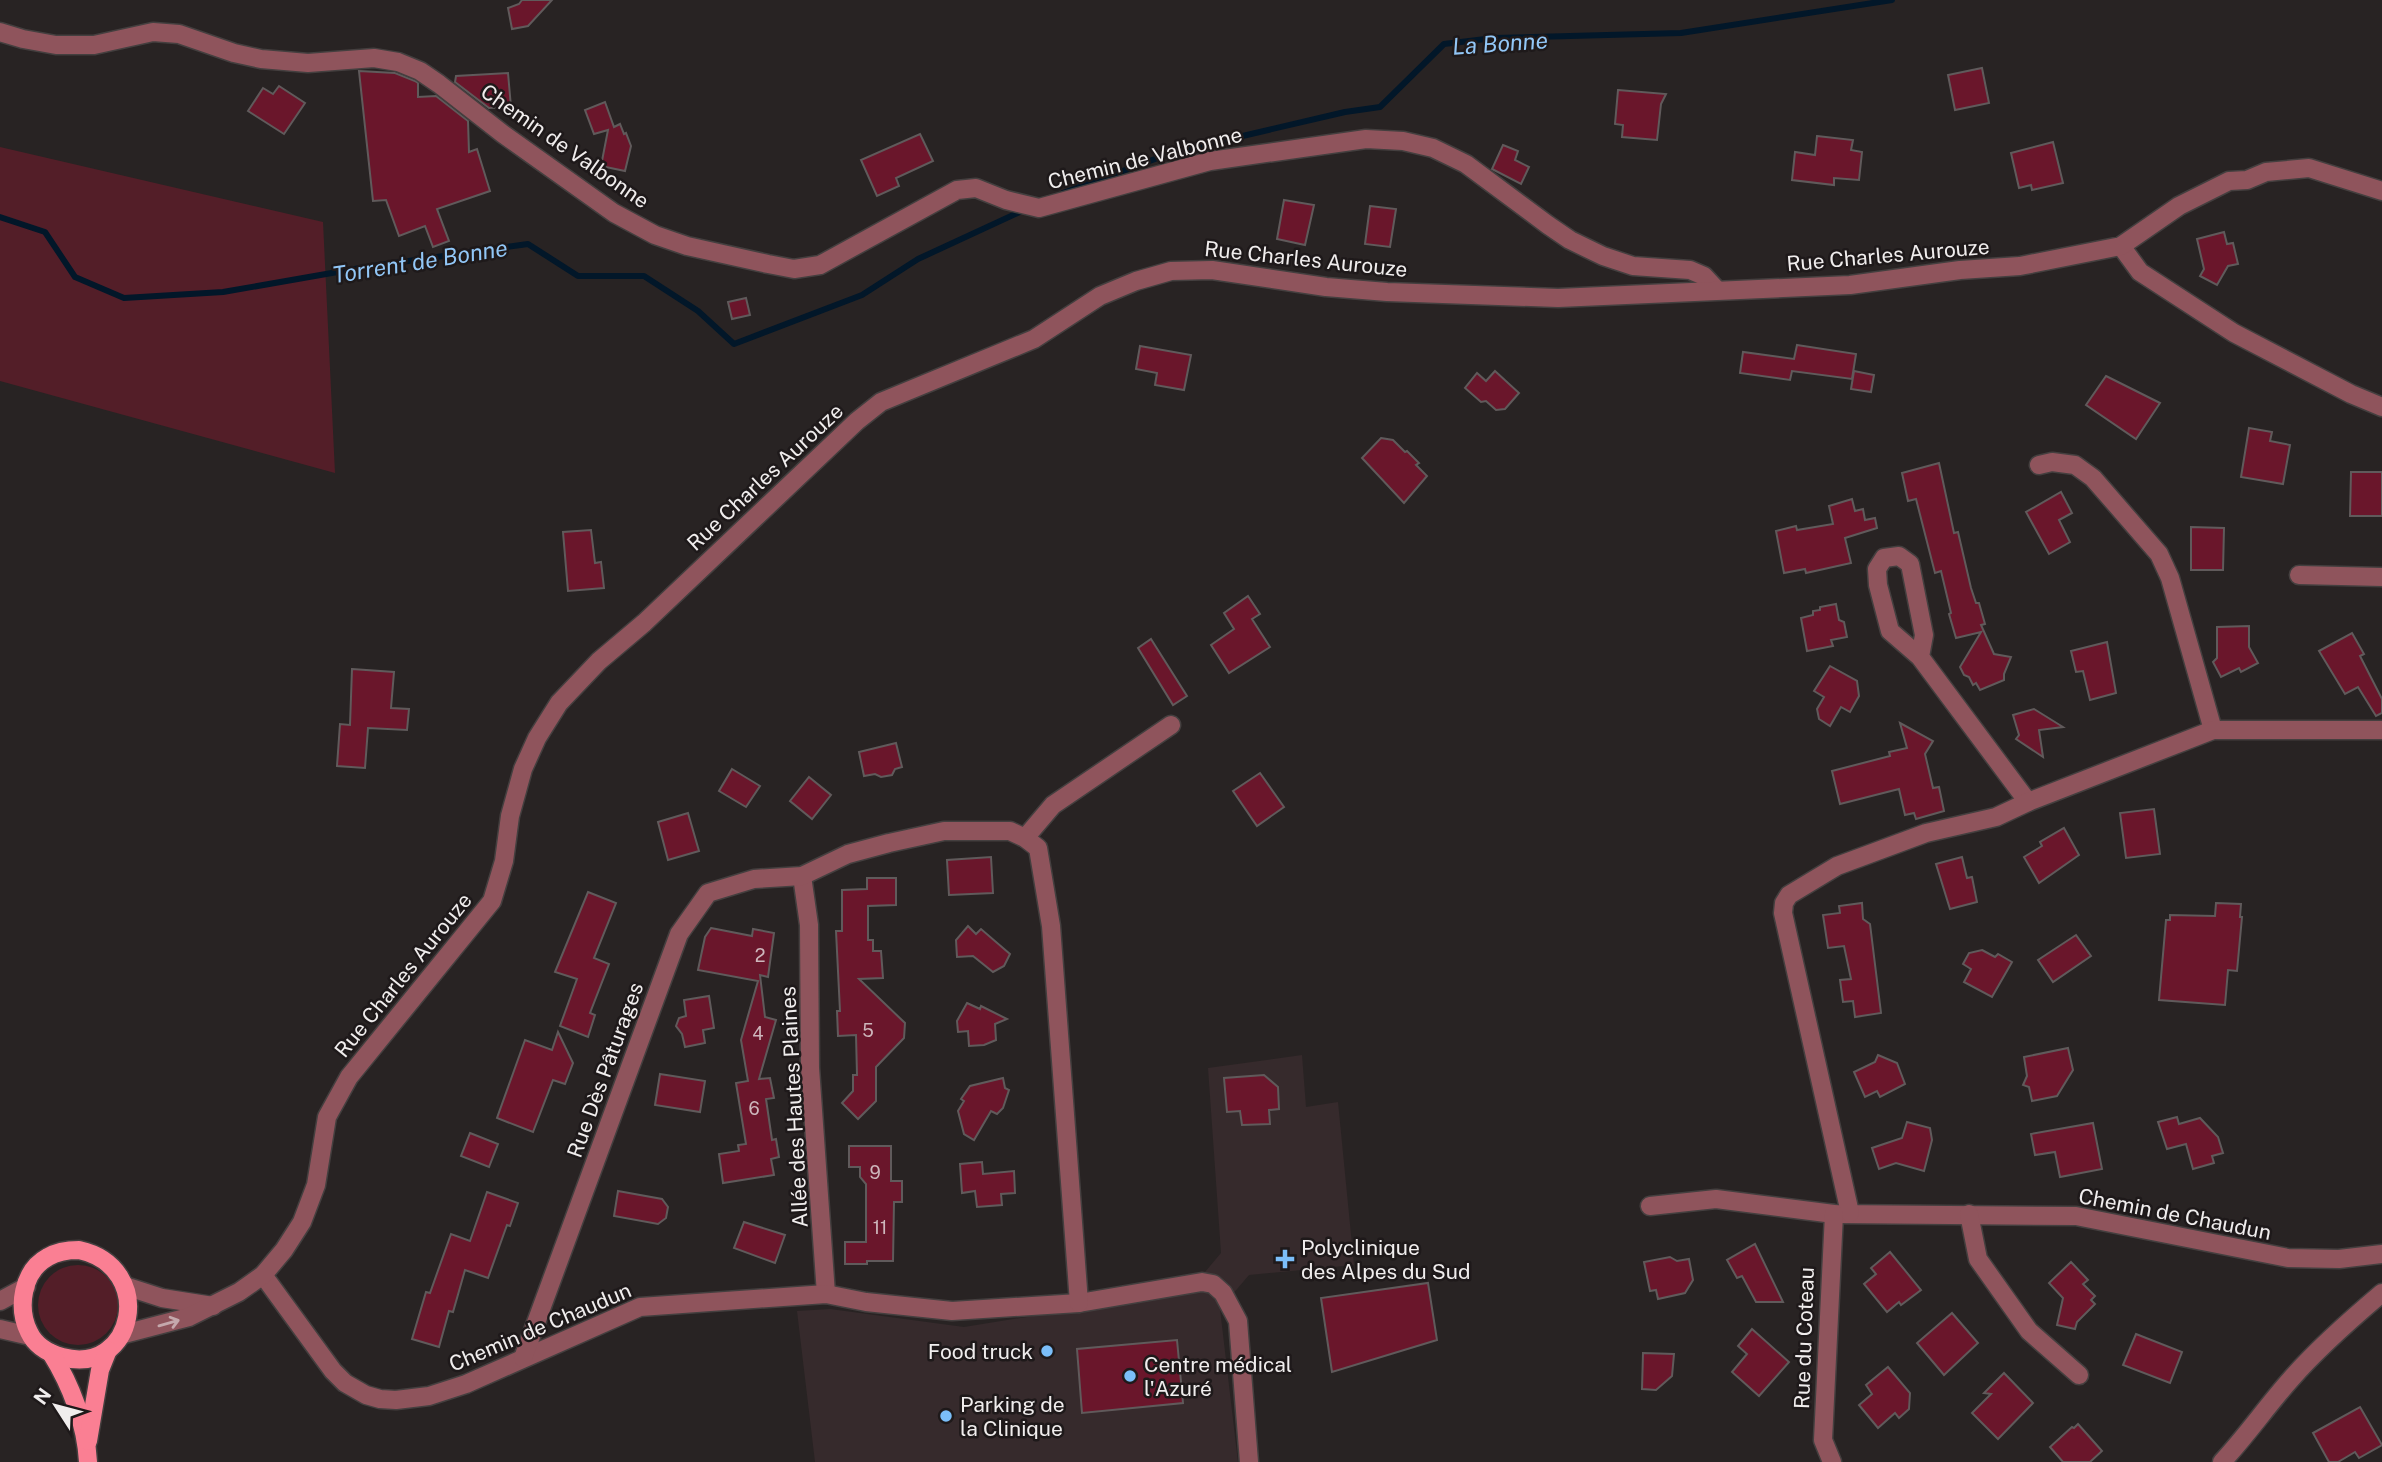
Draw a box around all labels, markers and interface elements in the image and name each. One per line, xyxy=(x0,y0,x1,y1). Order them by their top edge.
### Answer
water label: La Bonne xyxy=(1451,26,1549,60)
street label: Chemin de Valbonne xyxy=(476,79,654,213)
street label: Chemin de Valbonne xyxy=(1045,122,1245,194)
water label: Torrent de Bonne xyxy=(331,234,509,288)
street label: Rue Charles Aurouze xyxy=(1785,234,1991,276)
street label: Rue Charles Aurouze xyxy=(1203,236,1409,282)
street label: Rue Charles Aurouze xyxy=(682,398,848,556)
street label: Rue Charles Aurouze xyxy=(329,888,477,1062)
house number: 2 xyxy=(755,945,765,966)
street label: Rue Dès Pâturages xyxy=(562,979,648,1161)
street label: Allée des Hautes Plaines xyxy=(775,986,813,1228)
house number: 5 xyxy=(862,1020,874,1041)
house number: 4 xyxy=(752,1023,764,1044)
house number: 6 xyxy=(748,1098,760,1119)
house number: 9 xyxy=(869,1162,881,1183)
street label: Chemin de Chaudun xyxy=(2077,1183,2273,1245)
house number: 11 xyxy=(873,1217,887,1238)
place label: Polyclinique des Alpes du Sud xyxy=(1301,1235,1471,1284)
marker: Polyclinique des Alpes du Sud xyxy=(1275,1249,1295,1269)
street label: Rue du Coteau xyxy=(1789,1267,1819,1409)
street label: Chemin de Chaudun xyxy=(445,1277,635,1377)
one-way arrow xyxy=(158,1315,180,1328)
place label: Food truck xyxy=(928,1339,1033,1364)
marker: Food truck xyxy=(1039,1343,1055,1359)
place label: Centre médical l'Azuré xyxy=(1144,1352,1292,1401)
marker: Centre médical l'Azuré xyxy=(1122,1368,1138,1384)
north arrow xyxy=(21,1371,91,1441)
text: N xyxy=(29,1384,56,1408)
place label: Parking de la Clinique xyxy=(960,1392,1065,1441)
marker: Parking de la Clinique xyxy=(938,1408,954,1424)

